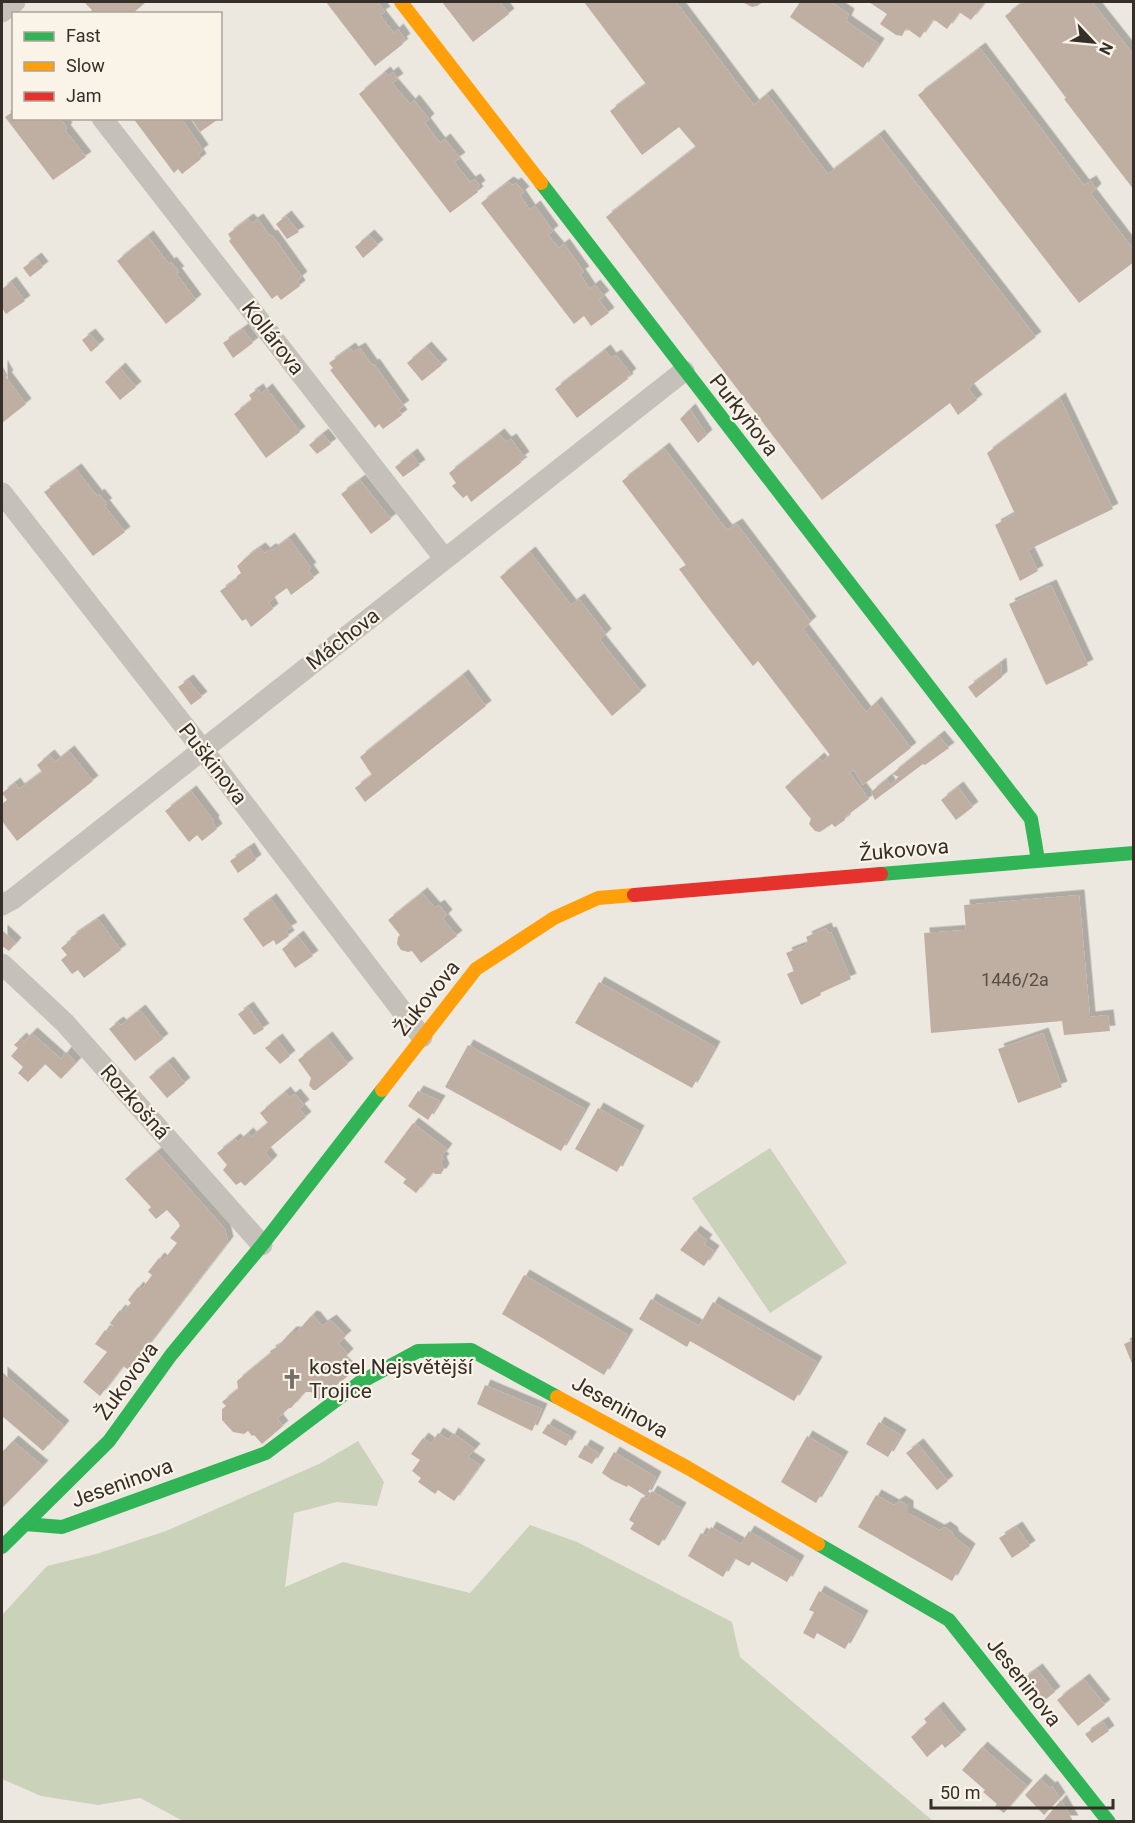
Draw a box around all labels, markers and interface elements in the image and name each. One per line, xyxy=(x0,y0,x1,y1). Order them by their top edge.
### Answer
legend xyxy=(12,12,222,120)
north arrow xyxy=(1063,12,1123,72)
text: Fast xyxy=(66,25,101,46)
text: N xyxy=(1095,39,1117,58)
text: Slow xyxy=(66,55,105,76)
text: Jam xyxy=(66,85,102,106)
street label: Kollárova xyxy=(237,296,309,380)
street label: Purkyňova xyxy=(705,369,783,461)
street label: Máchova xyxy=(302,603,384,675)
street label: Puškinova xyxy=(174,719,252,809)
street label: Žukovova xyxy=(858,834,950,866)
street label: Žukovova xyxy=(389,956,465,1040)
house number: 1446/2a xyxy=(981,969,1049,990)
street label: Rozkošná xyxy=(95,1060,175,1144)
street label: Žukovova xyxy=(91,1338,163,1424)
place label: kostel Nejsvětější Trojice xyxy=(309,1355,474,1403)
church icon: kostel Nejsvětější Trojice xyxy=(280,1367,304,1391)
street label: Jeseninova xyxy=(568,1371,672,1443)
street label: Jeseninova xyxy=(68,1454,176,1512)
street label: Jeseninova xyxy=(982,1633,1066,1731)
scale bar xyxy=(931,1772,1112,1810)
text: 50 m xyxy=(940,1782,980,1803)

